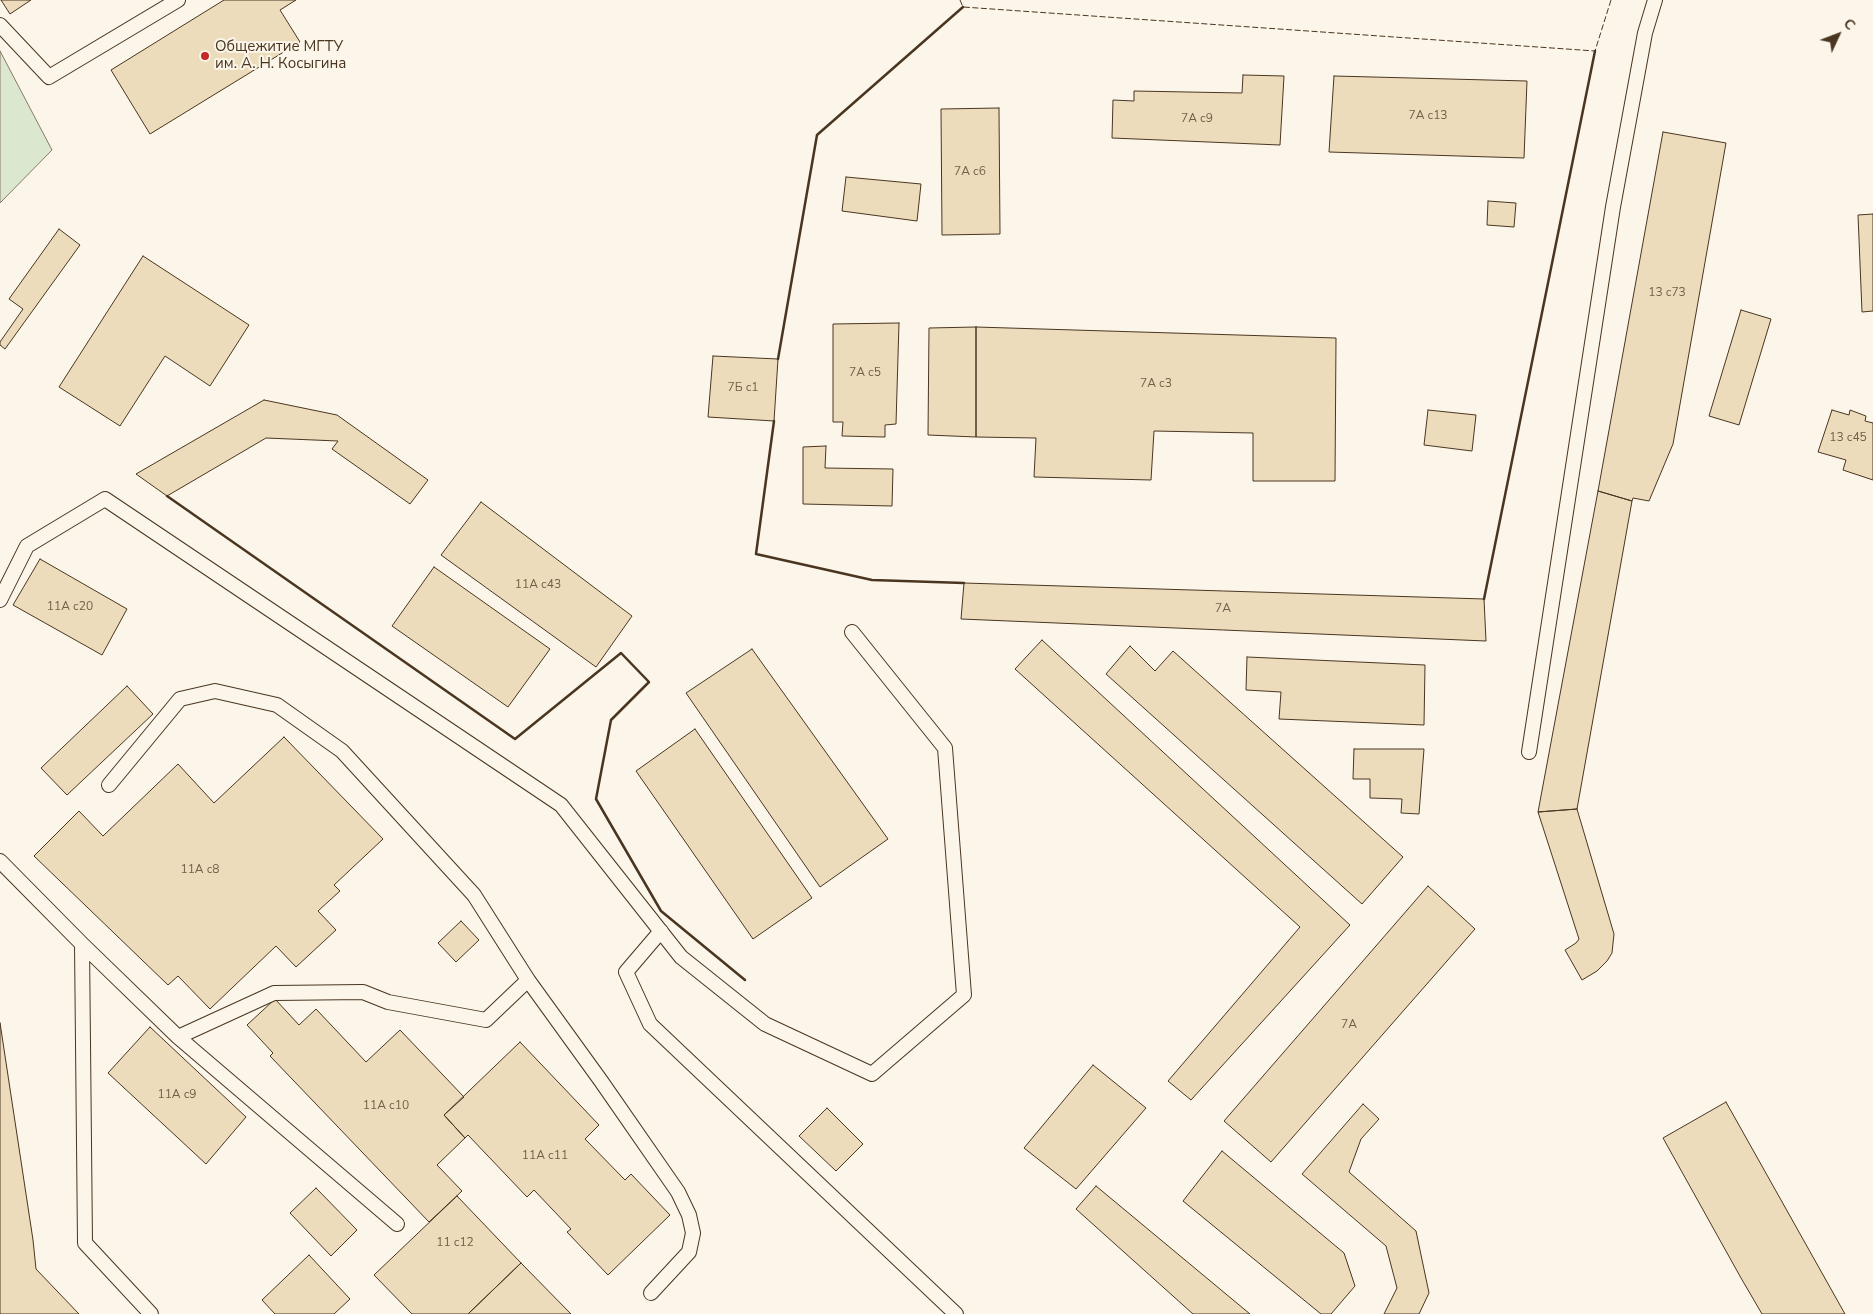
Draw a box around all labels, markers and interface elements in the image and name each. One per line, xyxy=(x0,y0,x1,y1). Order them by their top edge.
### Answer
north arrow xyxy=(1813,10,1863,60)
text: С xyxy=(1839,14,1860,34)
place label: Общежитие МГТУ им. А. Н. Косыгина xyxy=(215,38,346,73)
marker: Общежитие МГТУ им. А. Н. Косыгина xyxy=(199,50,211,62)
house number: 7А с13 xyxy=(1408,109,1448,123)
house number: 7А с9 xyxy=(1181,112,1213,126)
house number: 7А с6 xyxy=(954,165,986,179)
house number: 13 с73 xyxy=(1648,286,1686,300)
house number: 7А с5 xyxy=(849,366,881,380)
house number: 7А с3 xyxy=(1140,377,1172,391)
house number: 7Б с1 xyxy=(727,381,759,395)
house number: 13 с45 xyxy=(1829,431,1867,445)
house number: 11А с43 xyxy=(515,578,561,592)
house number: 11А с20 xyxy=(47,600,93,614)
house number: 7А xyxy=(1215,602,1231,616)
house number: 11А с8 xyxy=(180,863,220,877)
house number: 7А xyxy=(1341,1018,1357,1032)
house number: 11А с9 xyxy=(157,1088,197,1102)
house number: 11А с10 xyxy=(363,1099,409,1113)
house number: 11А с11 xyxy=(522,1149,568,1163)
house number: 11 с12 xyxy=(436,1236,474,1250)

